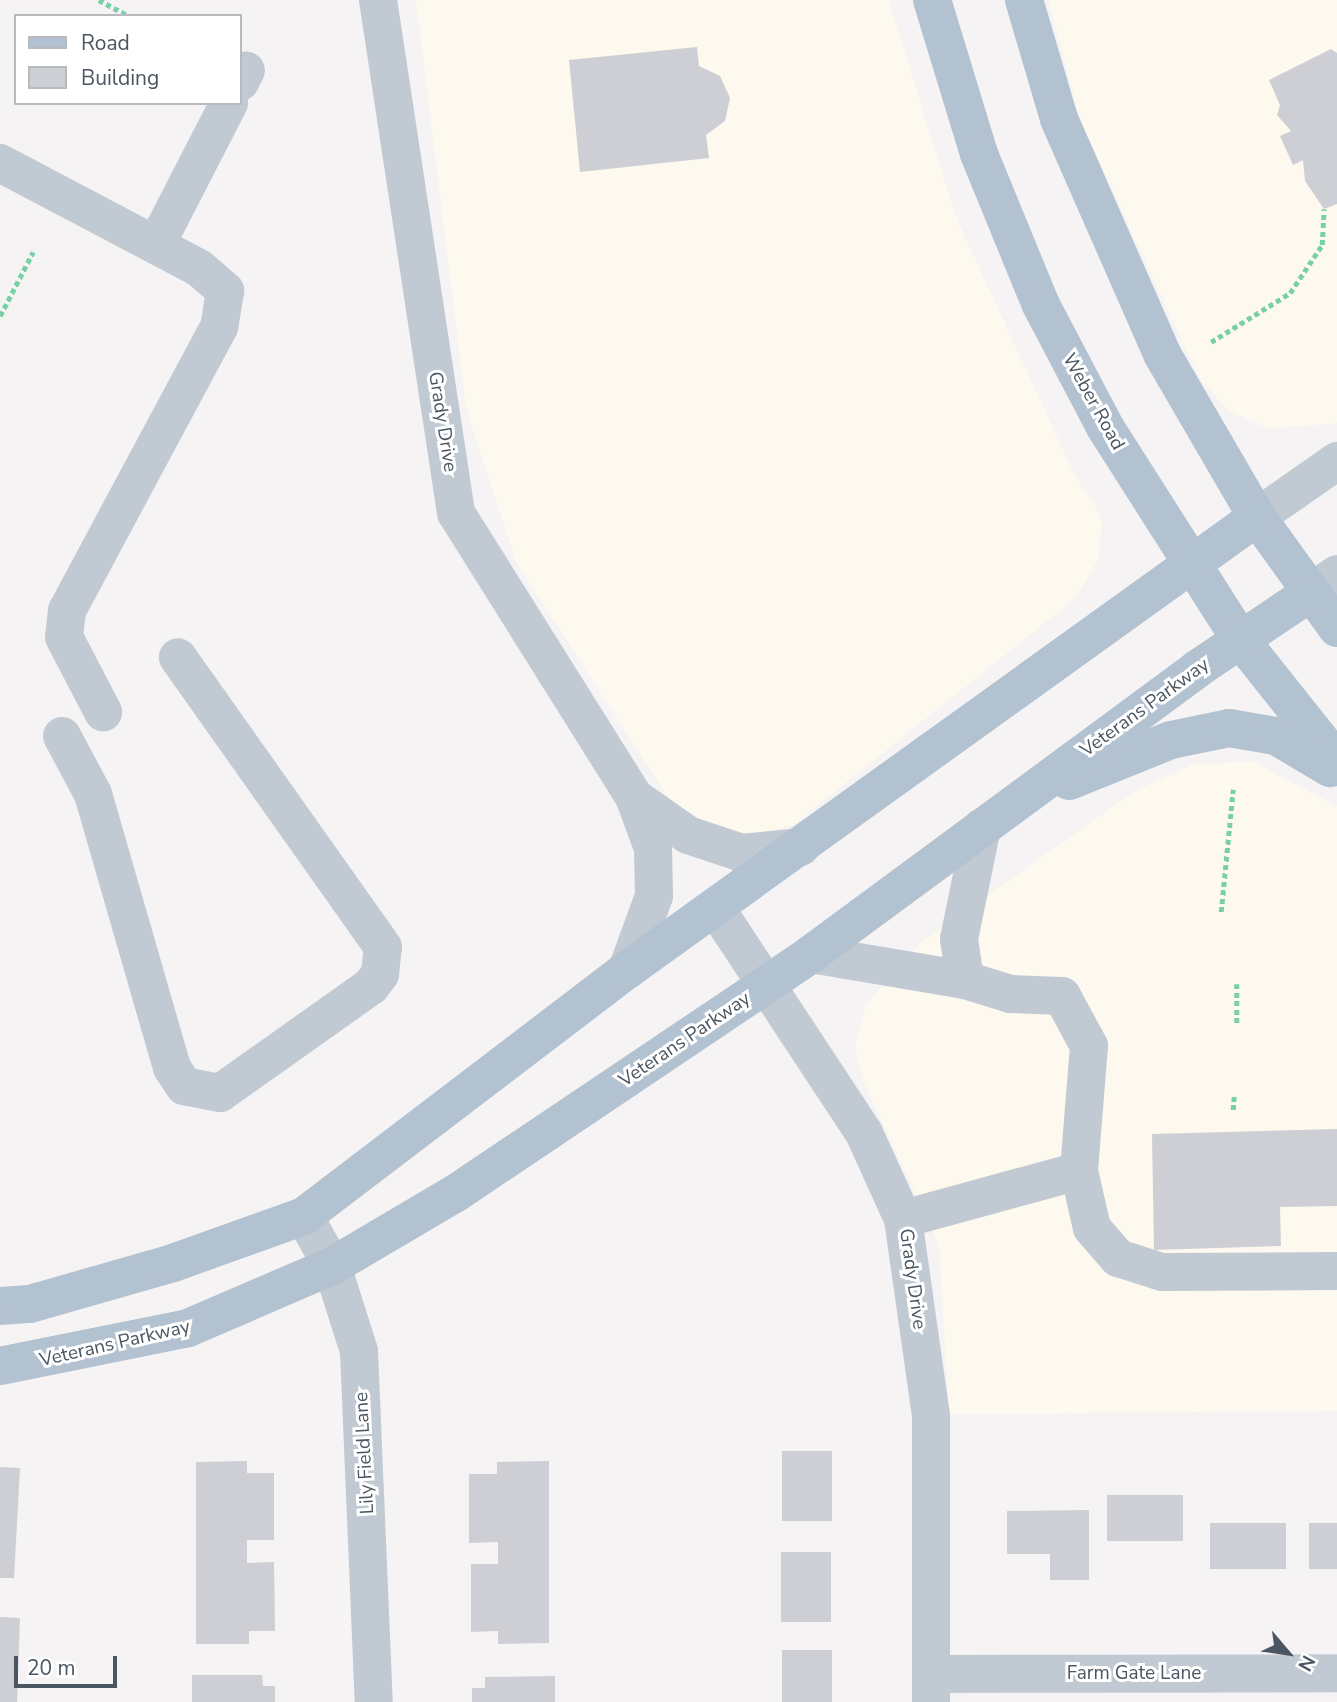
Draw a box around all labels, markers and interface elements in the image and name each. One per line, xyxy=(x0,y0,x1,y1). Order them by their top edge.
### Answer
legend xyxy=(14,14,242,105)
text: Road xyxy=(81,29,130,57)
text: Building xyxy=(81,64,159,92)
street label: Weber Road xyxy=(1057,350,1129,454)
street label: Grady Drive xyxy=(423,370,461,474)
street label: Veterans Parkway xyxy=(1076,654,1214,762)
street label: Veterans Parkway xyxy=(615,988,755,1092)
street label: Grady Drive xyxy=(894,1227,930,1331)
street label: Veterans Parkway xyxy=(38,1316,192,1372)
street label: Lily Field Lane xyxy=(350,1391,380,1515)
north arrow xyxy=(1253,1618,1323,1688)
scale bar xyxy=(18,1642,121,1686)
text: N xyxy=(1292,1651,1321,1676)
text: 20 m xyxy=(27,1654,76,1682)
street label: Farm Gate Lane xyxy=(1067,1663,1201,1685)

